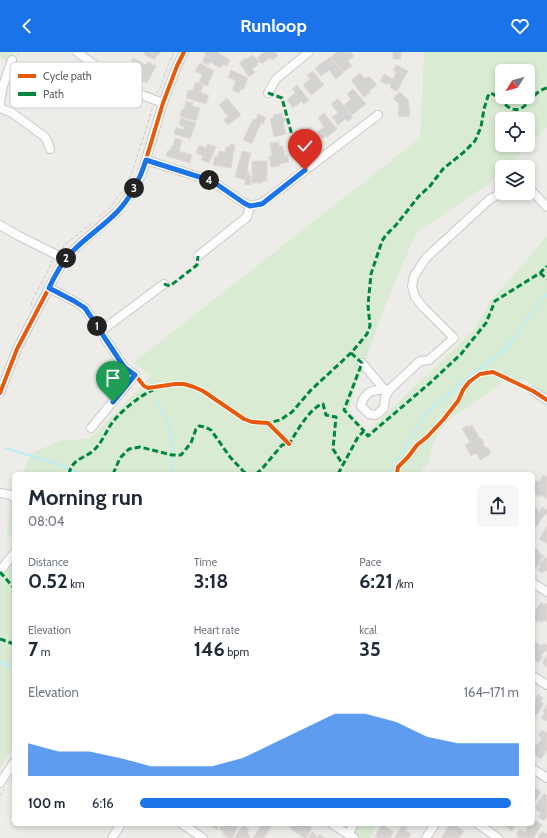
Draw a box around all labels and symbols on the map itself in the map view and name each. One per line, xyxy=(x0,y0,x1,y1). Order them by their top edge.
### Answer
legend xyxy=(10,62,142,108)
north arrow xyxy=(495,64,535,104)
text: Cycle path xyxy=(43,69,92,83)
text: Path xyxy=(43,87,64,101)
pin xyxy=(288,129,322,170)
pin: 4 xyxy=(199,170,219,190)
pin: 3 xyxy=(124,178,144,198)
pin: 2 xyxy=(56,248,76,268)
pin: 1 xyxy=(87,316,107,336)
pin xyxy=(96,361,130,402)

